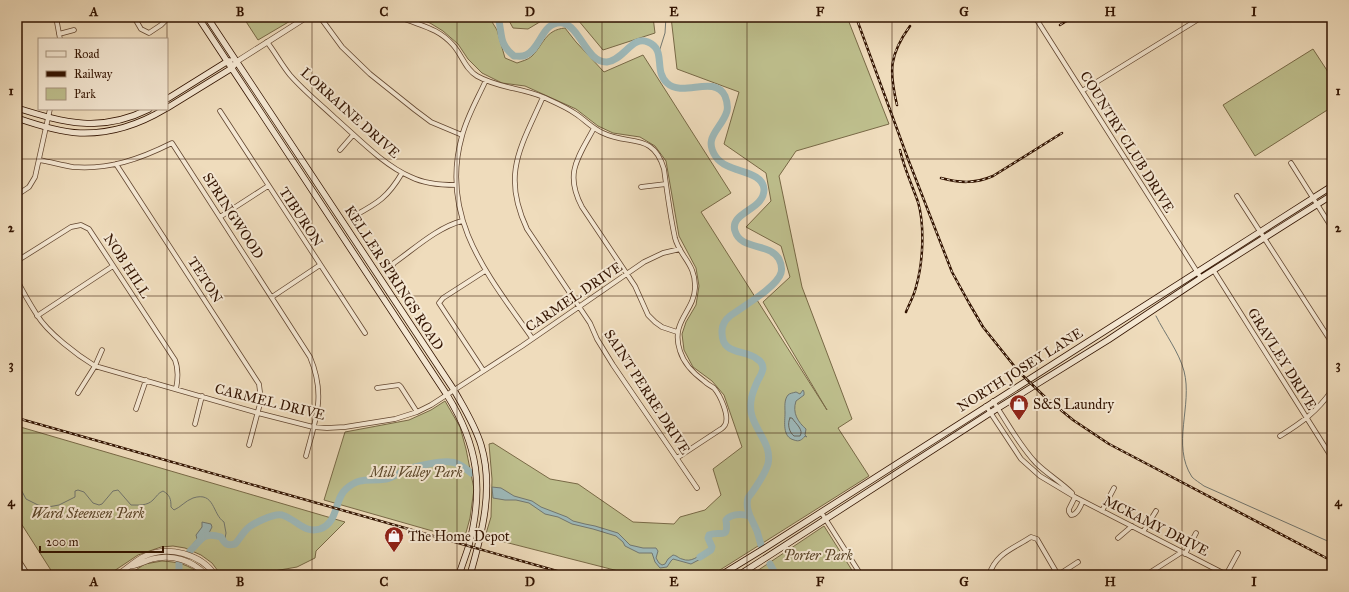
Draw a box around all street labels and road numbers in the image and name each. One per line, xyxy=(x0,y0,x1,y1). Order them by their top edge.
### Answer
street label: LORRAINE DRIVE xyxy=(297,64,403,162)
street label: COUNTRY CLUB DRIVE xyxy=(1076,68,1178,216)
street label: SPRINGWOOD xyxy=(199,170,267,262)
street label: TIBURON xyxy=(275,184,327,250)
street label: KELLER SPRINGS ROAD xyxy=(341,202,447,354)
street label: NOB HILL xyxy=(100,231,154,302)
street label: TETON xyxy=(184,254,226,306)
street label: CARMEL DRIVE xyxy=(522,258,626,336)
street label: GRAVLEY DRIVE xyxy=(1244,305,1320,413)
street label: NORTH JOSEY LANE xyxy=(954,324,1086,416)
street label: SAINT PERRE DRIVE xyxy=(600,326,694,458)
street label: CARMEL DRIVE xyxy=(213,380,327,424)
street label: MCKAMY DRIVE xyxy=(1100,492,1212,560)

